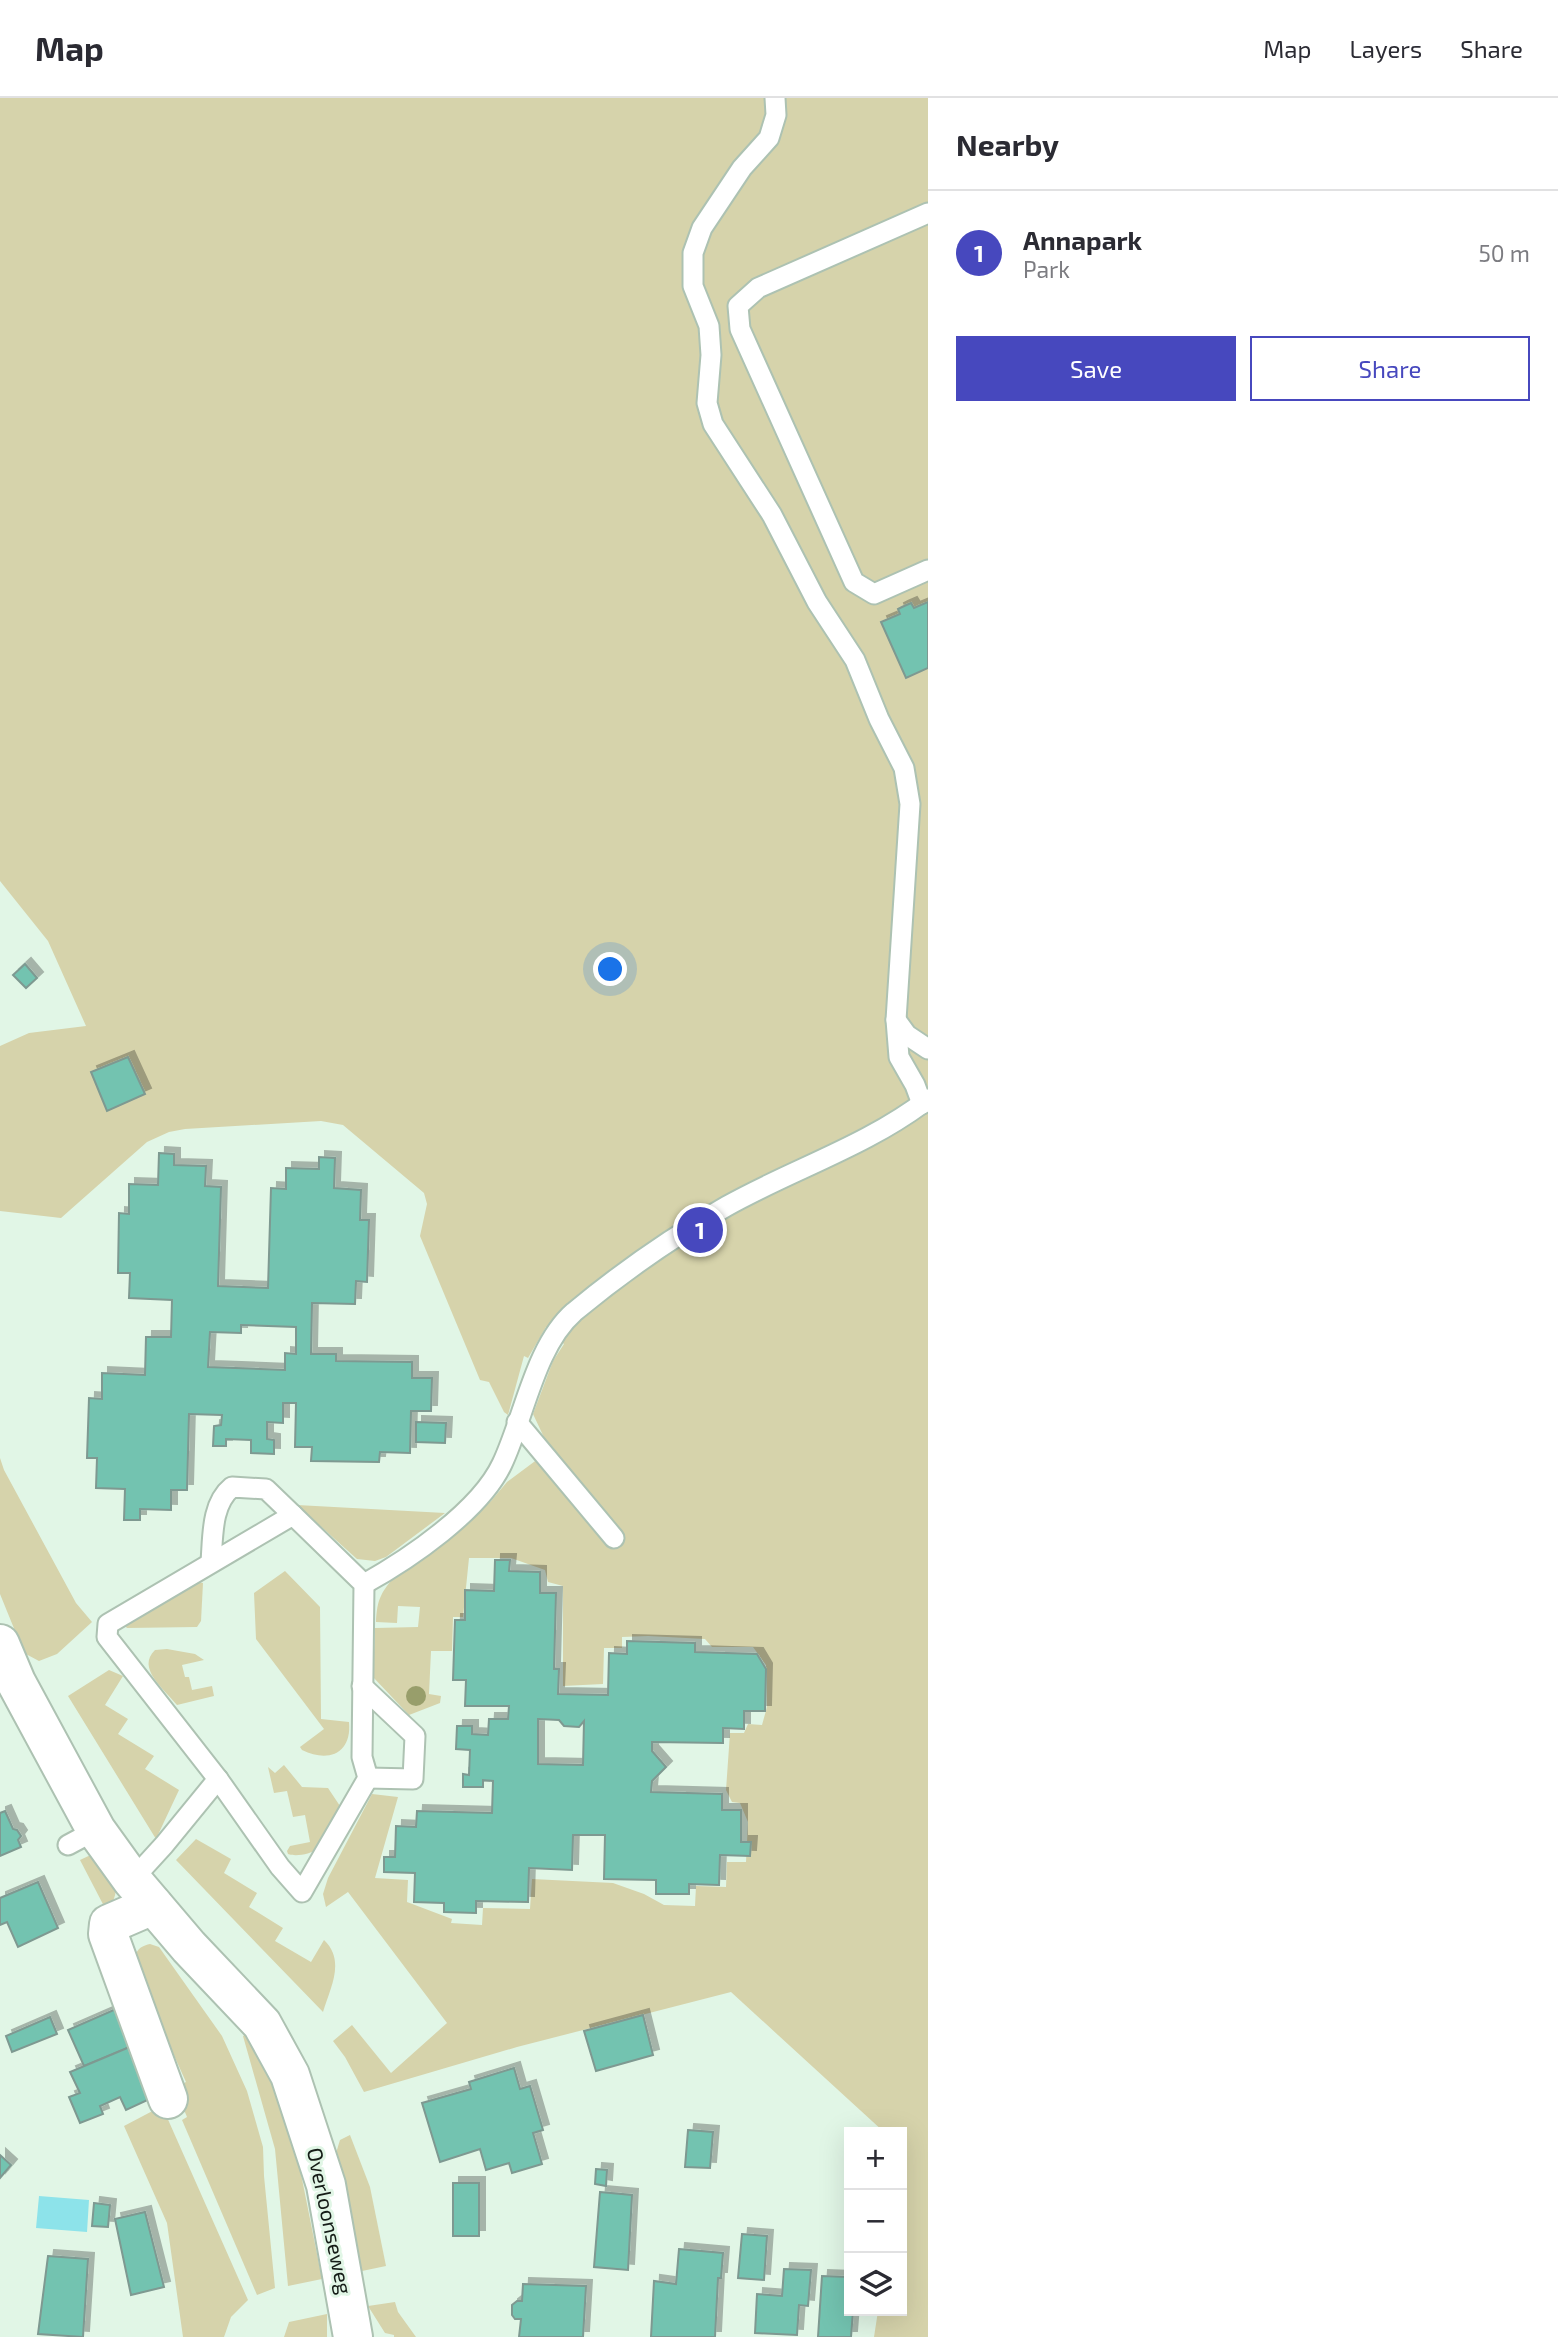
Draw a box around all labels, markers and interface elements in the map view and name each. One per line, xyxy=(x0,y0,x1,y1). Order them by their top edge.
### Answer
text: Map xyxy=(35,28,104,68)
text: Map xyxy=(1263,34,1311,63)
text: Layers xyxy=(1349,34,1422,63)
text: Share xyxy=(1460,34,1523,63)
text: Nearby xyxy=(956,126,1059,162)
text: Annapark xyxy=(1023,224,1142,255)
text: 1 xyxy=(974,239,984,267)
text: 50 m xyxy=(1479,239,1530,267)
text: Park xyxy=(1023,255,1070,283)
button: Save xyxy=(956,336,1236,401)
button: Share xyxy=(1250,336,1530,401)
your location xyxy=(593,952,627,986)
pin: 1 xyxy=(677,1204,723,1256)
map controls xyxy=(844,2127,907,2316)
button: + xyxy=(844,2127,907,2190)
street label: Overloonseweg xyxy=(303,2145,358,2297)
button: − xyxy=(844,2190,907,2253)
button: layers xyxy=(844,2253,907,2316)

